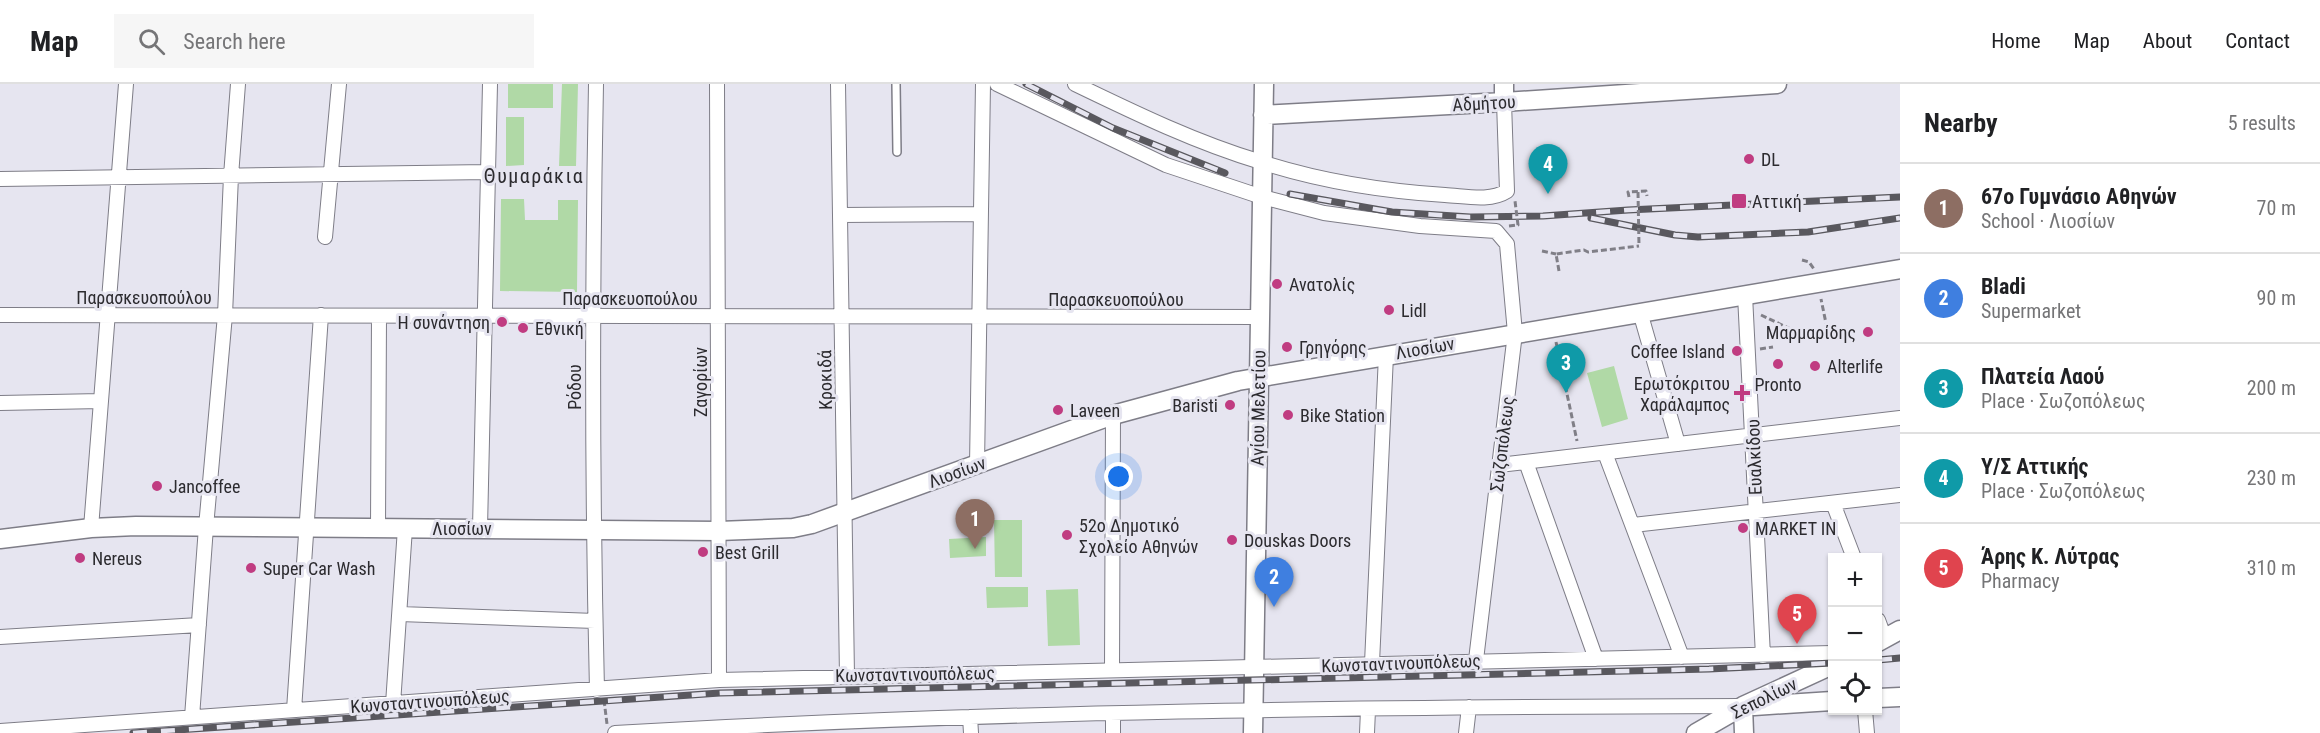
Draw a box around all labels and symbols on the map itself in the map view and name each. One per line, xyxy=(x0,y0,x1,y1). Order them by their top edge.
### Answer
street label: Αδμήτου xyxy=(1452,91,1516,115)
pin: 4 xyxy=(1528,144,1568,194)
place label: DL xyxy=(1761,149,1780,170)
marker: DL xyxy=(1742,152,1756,166)
district label: Θυμαράκια xyxy=(484,164,584,188)
place label: Αττική xyxy=(1752,191,1802,212)
marker: Αττική xyxy=(1730,192,1748,210)
place label: Ανατολίς xyxy=(1289,274,1355,295)
marker: Ανατολίς xyxy=(1270,277,1284,291)
street label: Παρασκευοπούλου xyxy=(76,287,212,308)
street label: Παρασκευοπούλου xyxy=(562,288,698,309)
street label: Παρασκευοπούλου xyxy=(1048,289,1184,310)
place label: Lidl xyxy=(1401,300,1427,321)
marker: Lidl xyxy=(1382,303,1396,317)
place label: Η συνάντηση xyxy=(398,312,490,333)
marker: Η συνάντηση xyxy=(495,315,509,329)
place label: Εθνική xyxy=(535,318,584,339)
marker: Εθνική xyxy=(516,321,530,335)
place label: Μαρμαρίδης xyxy=(1766,322,1856,343)
marker: Μαρμαρίδης xyxy=(1861,325,1875,339)
street label: Λιοσίων xyxy=(1394,332,1456,364)
place label: Γρηγόρης xyxy=(1299,337,1367,358)
marker: Γρηγόρης xyxy=(1280,340,1294,354)
place label: Coffee Island xyxy=(1630,341,1725,362)
pin: 3 xyxy=(1546,344,1586,393)
marker: Coffee Island xyxy=(1730,344,1744,358)
street label: Ζαγορίων xyxy=(690,347,711,417)
street label: Κροκιδά xyxy=(814,350,836,410)
street label: Αγίου Μελετίου xyxy=(1246,350,1270,466)
place label: Alterlife xyxy=(1827,356,1883,377)
marker: Pronto xyxy=(1771,357,1785,371)
marker: Alterlife xyxy=(1808,359,1822,373)
street label: Ρόδου xyxy=(564,364,585,410)
place label: Ερωτόκριτου Χαράλαμπος xyxy=(1634,373,1730,415)
place label: Pronto xyxy=(1754,374,1802,395)
marker: Ερωτόκριτου Χαράλαμπος xyxy=(1735,386,1749,400)
place label: Baristi xyxy=(1172,395,1218,416)
street label: Σωζοπόλεως xyxy=(1486,395,1518,493)
marker: Baristi xyxy=(1223,398,1237,412)
place label: Laveen xyxy=(1070,400,1120,421)
marker: Laveen xyxy=(1051,403,1065,417)
place label: Bike Station xyxy=(1300,405,1385,426)
marker: Bike Station xyxy=(1281,408,1295,422)
street label: Ευαλκίδου xyxy=(1742,419,1766,495)
street label: Λιοσίων xyxy=(925,452,989,492)
your location xyxy=(1104,462,1133,491)
place label: Jancoffee xyxy=(169,476,240,497)
marker: Jancoffee xyxy=(150,479,164,493)
pin: 1 xyxy=(956,500,994,549)
place label: 52ο Δημοτικό Σχολείο Αθηνών xyxy=(1079,515,1199,557)
street label: Λιοσίων xyxy=(432,518,492,539)
place label: MARKET IN xyxy=(1755,518,1836,539)
marker: MARKET IN xyxy=(1736,521,1750,535)
marker: 52ο Δημοτικό Σχολείο Αθηνών xyxy=(1060,528,1074,542)
place label: Douskas Doors xyxy=(1244,530,1351,551)
marker: Douskas Doors xyxy=(1225,533,1239,547)
place label: Best Grill xyxy=(715,542,779,563)
marker: Best Grill xyxy=(696,545,710,559)
place label: Nereus xyxy=(92,548,142,569)
marker: Nereus xyxy=(73,551,87,565)
place label: Super Car Wash xyxy=(263,558,375,579)
pin: 2 xyxy=(1254,558,1294,607)
marker: Super Car Wash xyxy=(244,561,258,575)
pin: 5 xyxy=(1778,594,1816,644)
street label: Κωνσταντινουπόλεως xyxy=(1321,650,1481,676)
street label: Κωνσταντινουπόλεως xyxy=(835,662,995,686)
street label: Σεπολίων xyxy=(1728,673,1801,723)
street label: Κωνσταντινουπόλεως xyxy=(350,685,510,717)

